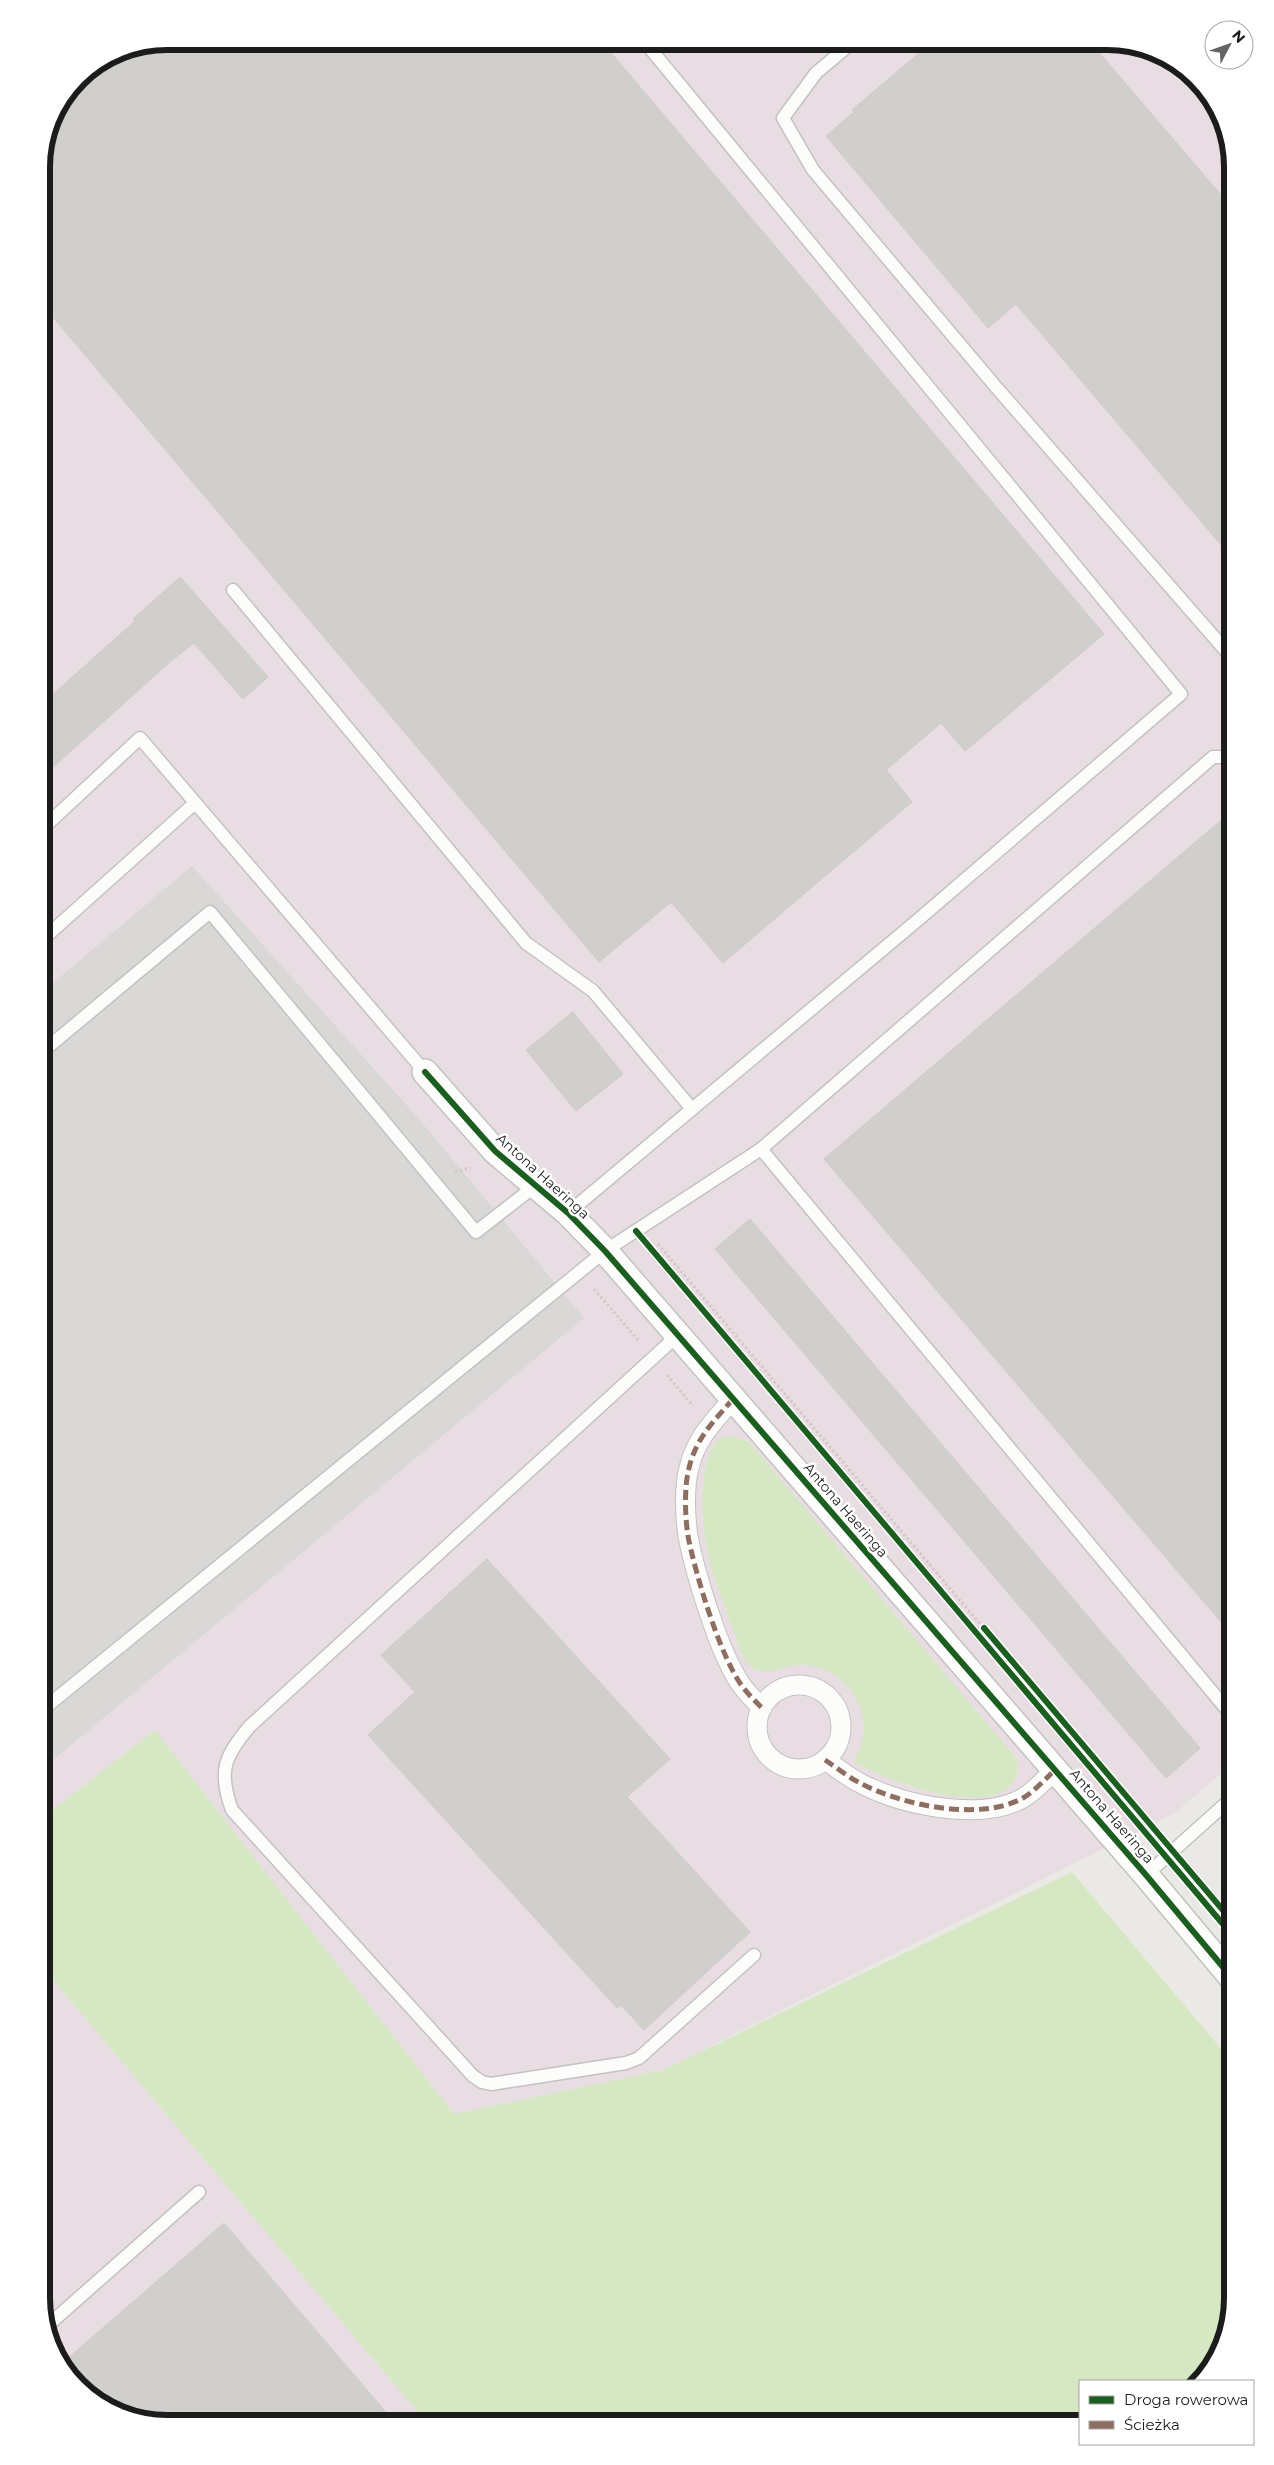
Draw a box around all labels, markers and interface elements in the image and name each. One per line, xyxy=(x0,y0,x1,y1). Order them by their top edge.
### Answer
north arrow xyxy=(1204,20,1254,70)
text: N xyxy=(1228,26,1249,47)
street label: Antona Haeringa xyxy=(492,1129,594,1223)
street label: Antona Haeringa xyxy=(800,1459,892,1561)
street label: Antona Haeringa xyxy=(1066,1765,1158,1867)
legend xyxy=(1079,2380,1254,2445)
text: Droga rowerowa xyxy=(1124,2390,1248,2409)
text: Ścieżka xyxy=(1124,2415,1180,2434)

